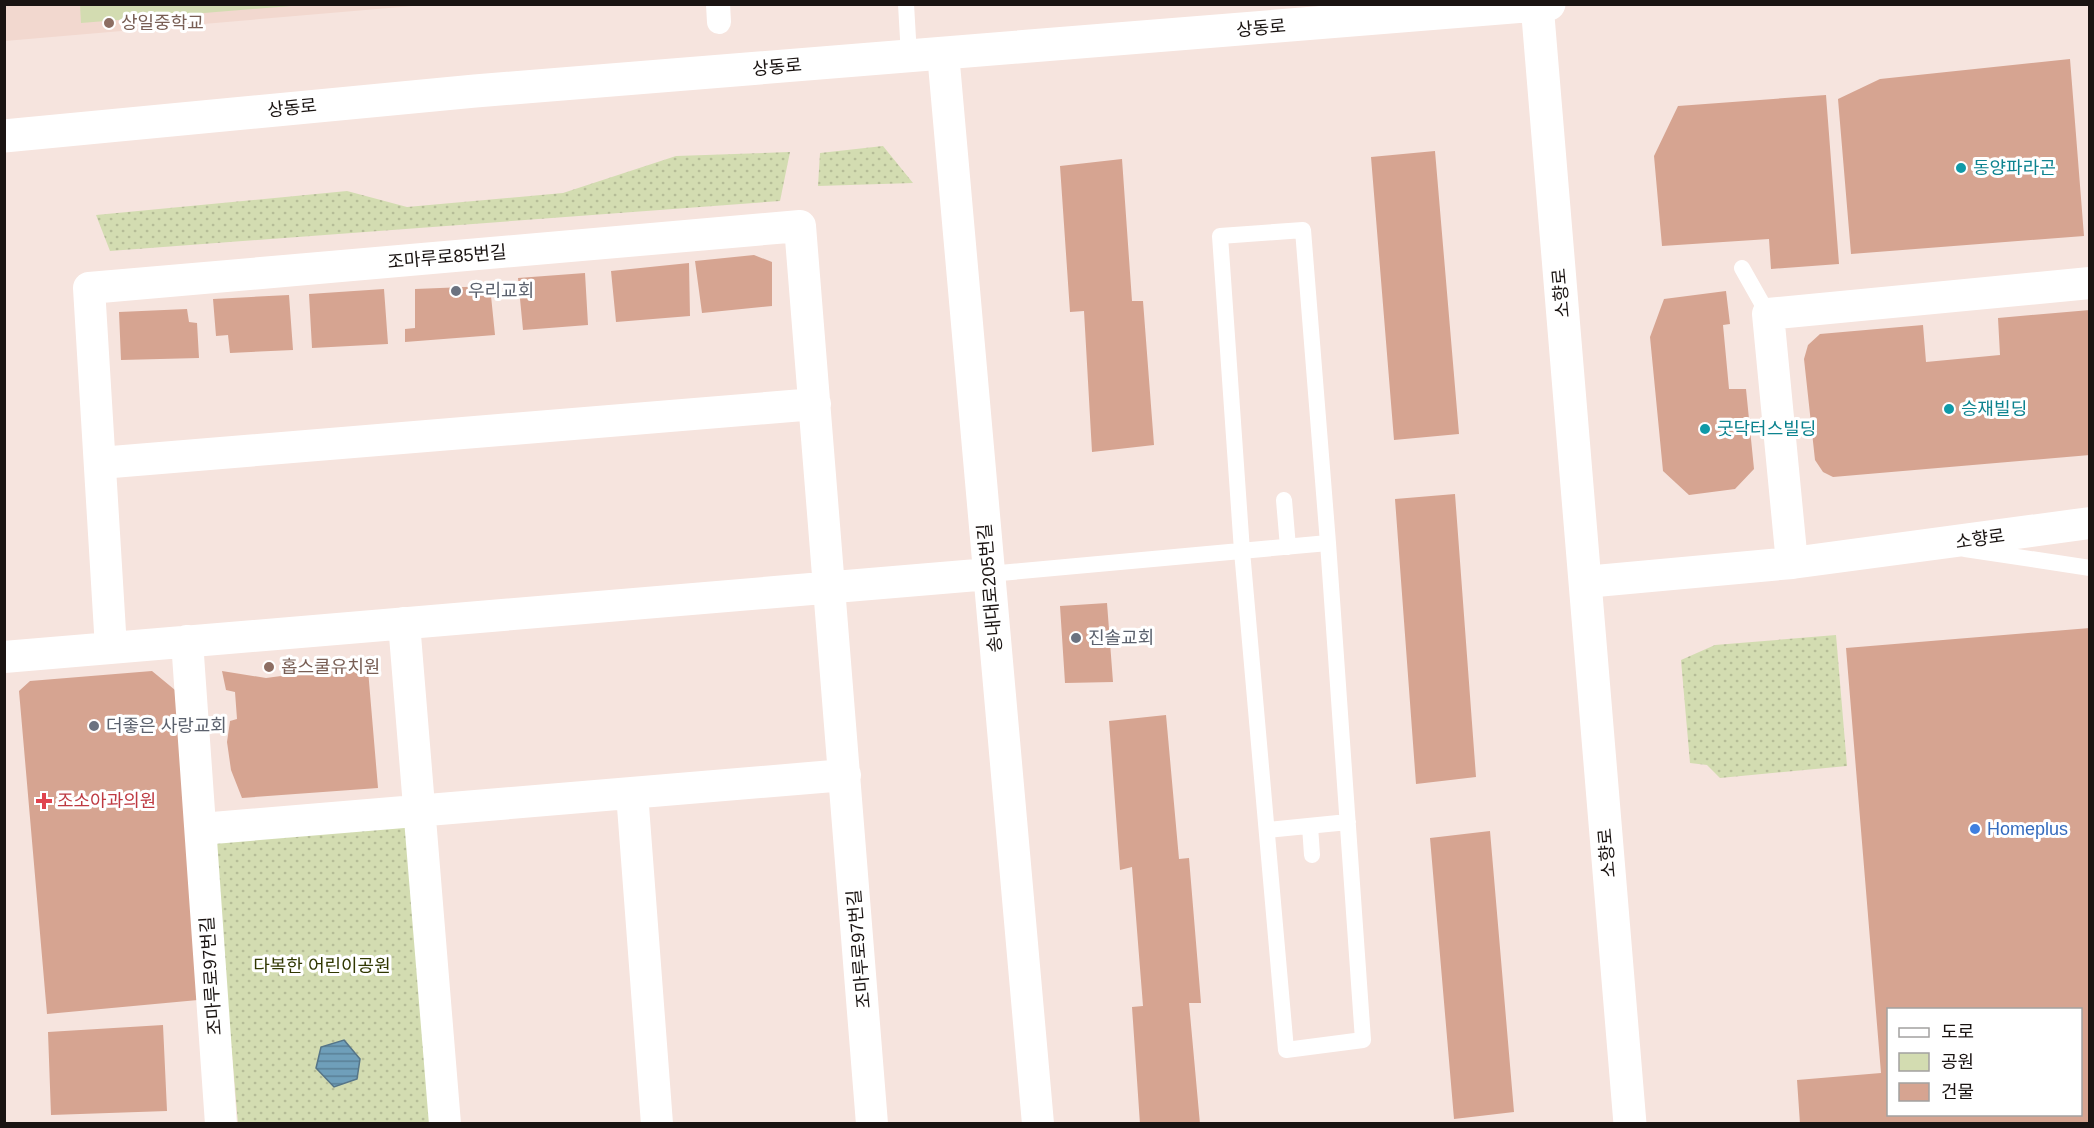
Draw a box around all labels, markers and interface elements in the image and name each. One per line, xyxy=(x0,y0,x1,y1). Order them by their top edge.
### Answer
place label: 상일중학교 xyxy=(121,13,204,33)
marker: 상일중학교 xyxy=(102,16,116,30)
street label: 상동로 xyxy=(1235,16,1287,40)
street label: 상동로 xyxy=(751,55,803,79)
street label: 상동로 xyxy=(266,95,318,121)
place label: 동양파라곤 xyxy=(1973,158,2056,178)
marker: 동양파라곤 xyxy=(1954,161,1968,175)
street label: 조마루로85번길 xyxy=(387,242,507,272)
street label: 소향로 xyxy=(1549,267,1573,319)
place label: 우리교회 xyxy=(468,281,534,301)
marker: 우리교회 xyxy=(449,284,463,298)
place label: 승재빌딩 xyxy=(1961,399,2027,419)
marker: 승재빌딩 xyxy=(1942,402,1956,416)
place label: 굿닥터스빌딩 xyxy=(1717,419,1816,439)
marker: 굿닥터스빌딩 xyxy=(1698,422,1712,436)
street label: 송내대로205번길 xyxy=(974,523,1006,653)
street label: 소향로 xyxy=(1954,526,2006,552)
place label: 진솔교회 xyxy=(1088,628,1154,648)
marker: 진솔교회 xyxy=(1069,631,1083,645)
place label: 홉스쿨유치원 xyxy=(281,657,380,677)
marker: 홉스쿨유치원 xyxy=(262,660,276,674)
place label: 더좋은 사랑교회 xyxy=(106,716,227,736)
marker: 더좋은 사랑교회 xyxy=(87,719,101,733)
place label: 조소아과의원 xyxy=(57,791,156,811)
marker: 조소아과의원 xyxy=(35,792,53,810)
place label: Homeplus xyxy=(1987,819,2068,839)
marker: Homeplus xyxy=(1968,822,1982,836)
street label: 소향로 xyxy=(1595,827,1619,879)
street label: 조마루로97번길 xyxy=(844,889,874,1009)
street label: 조마루로97번길 xyxy=(197,916,225,1036)
park label: 다복한 어린이공원 xyxy=(253,956,391,976)
legend xyxy=(1887,1008,2082,1116)
text: 도로 xyxy=(1941,1022,1974,1042)
text: 공원 xyxy=(1941,1052,1974,1072)
text: 건물 xyxy=(1941,1082,1974,1102)

